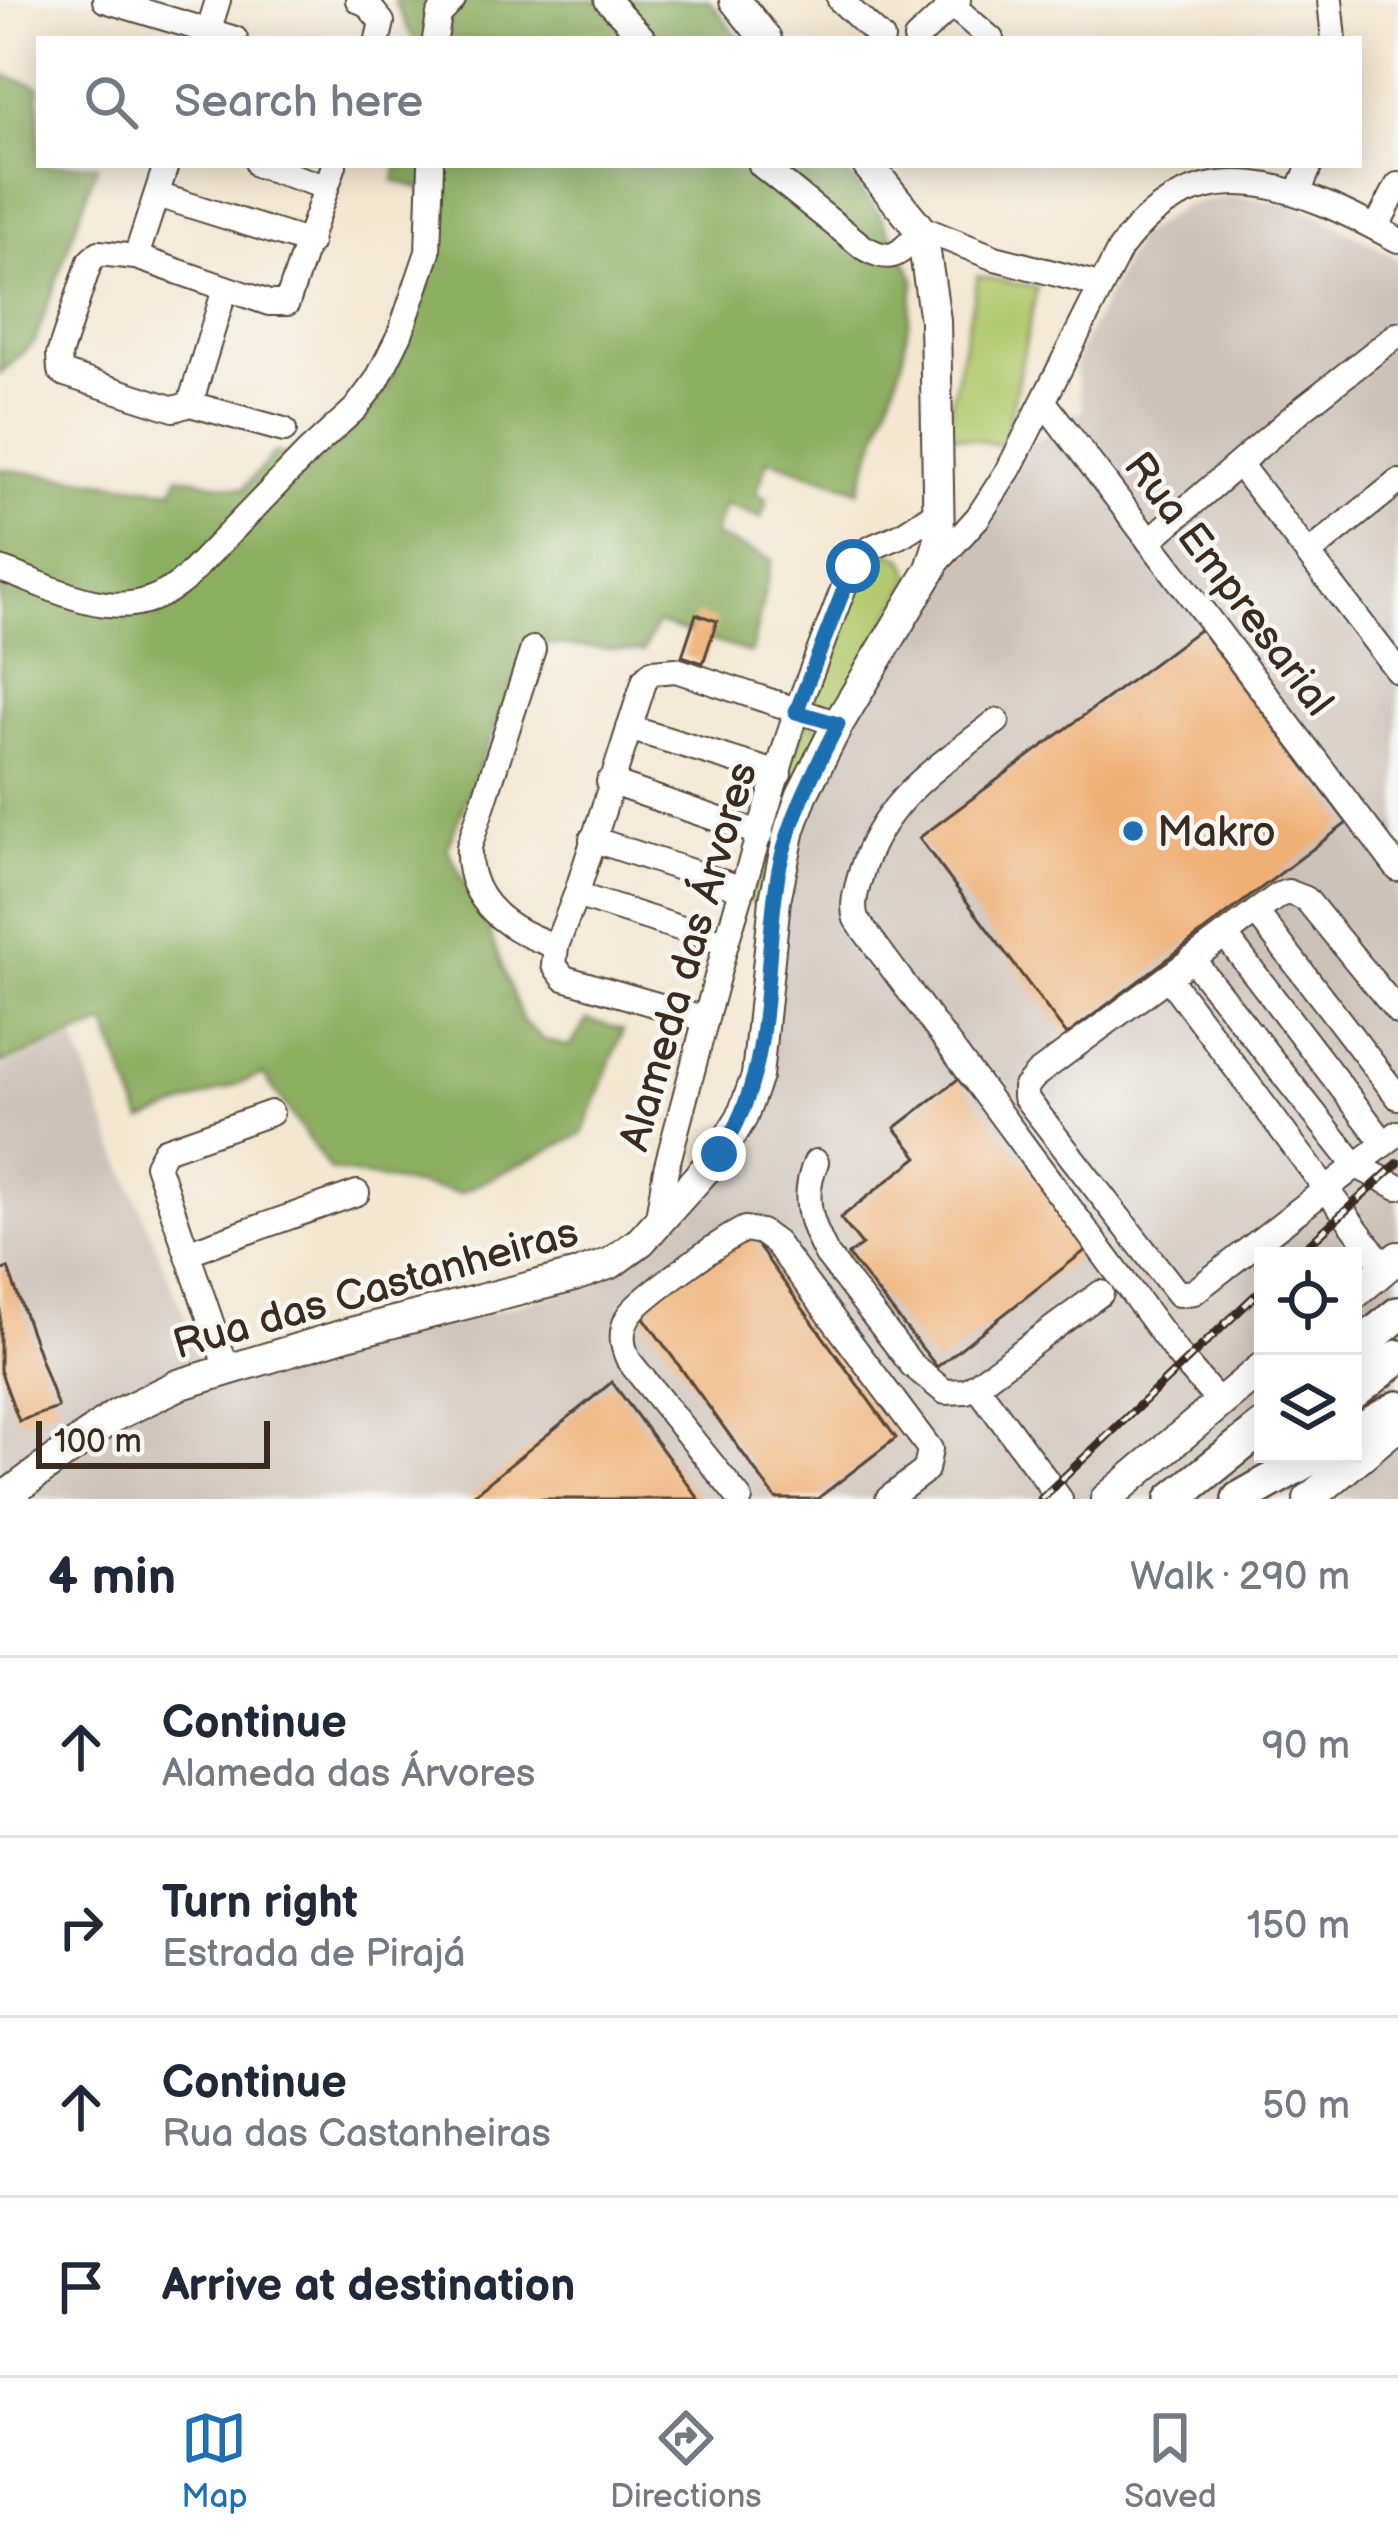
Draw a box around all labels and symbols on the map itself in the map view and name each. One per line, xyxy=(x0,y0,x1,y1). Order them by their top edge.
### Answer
street label: Rua Empresarial xyxy=(1112,443,1344,726)
route start xyxy=(826,539,880,593)
street label: Alameda das Árvores xyxy=(608,756,769,1157)
place label: Makro xyxy=(1157,808,1276,859)
marker: Makro xyxy=(1120,818,1146,844)
route end xyxy=(692,1127,746,1181)
street label: Rua das Castanheiras xyxy=(167,1207,584,1372)
scale bar xyxy=(36,1415,270,1468)

